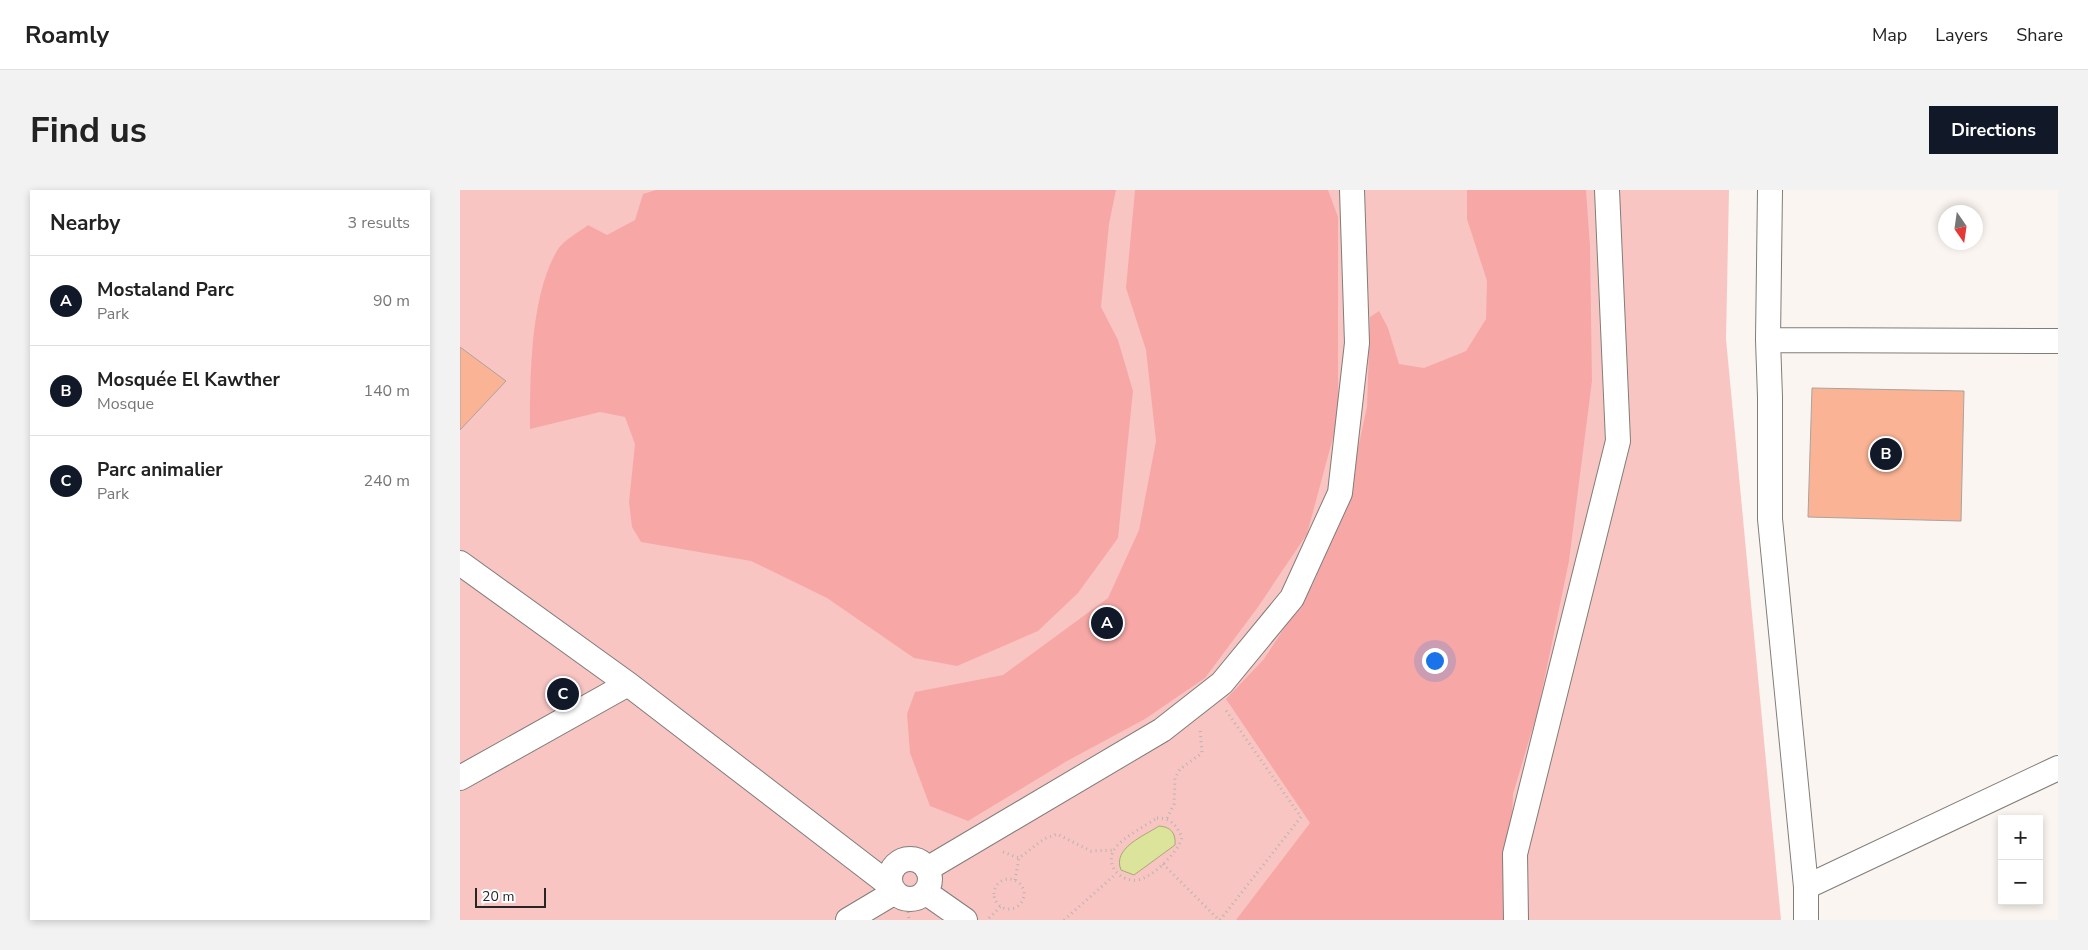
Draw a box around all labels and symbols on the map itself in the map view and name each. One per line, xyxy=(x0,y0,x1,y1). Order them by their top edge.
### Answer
north arrow xyxy=(1938,205,1983,250)
pin: B xyxy=(1870,435,1902,473)
pin: A xyxy=(1091,604,1123,642)
your location xyxy=(1422,648,1448,674)
pin: C xyxy=(547,675,579,713)
scale bar xyxy=(475,885,546,908)

